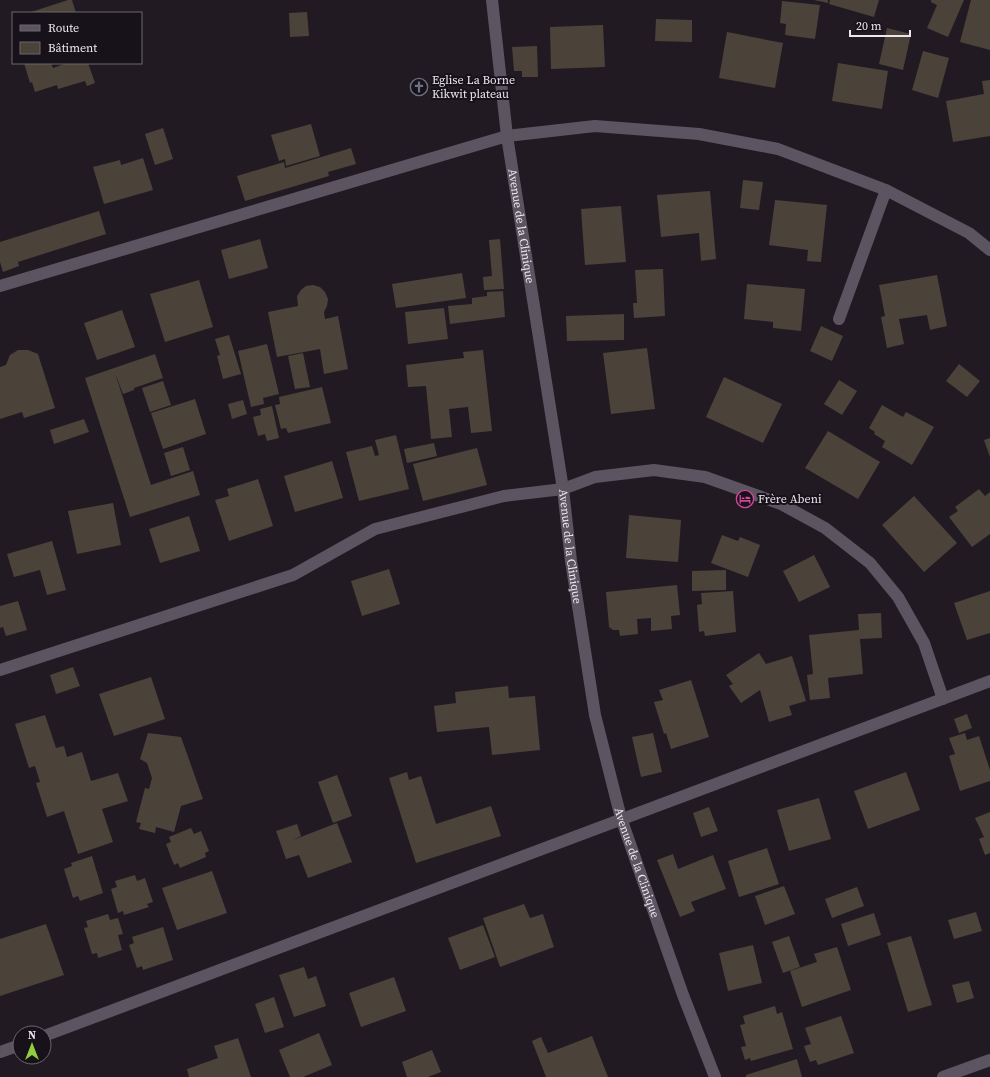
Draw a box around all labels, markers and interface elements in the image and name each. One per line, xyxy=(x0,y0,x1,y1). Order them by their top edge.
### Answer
legend xyxy=(12,12,142,64)
scale bar xyxy=(850,12,910,38)
text: 20 m xyxy=(856,18,882,34)
text: Route xyxy=(48,20,79,36)
text: Bâtiment xyxy=(48,40,97,56)
place label: Eglise La Borne Kikwit plateau xyxy=(432,72,515,102)
church icon: Eglise La Borne Kikwit plateau xyxy=(409,77,429,97)
street label: Avenue de la Clinique xyxy=(504,168,538,284)
street label: Avenue de la Clinique xyxy=(555,488,586,605)
hotel icon: Frère Abeni xyxy=(735,489,755,509)
place label: Frère Abeni xyxy=(758,491,822,507)
street label: Avenue de la Clinique xyxy=(611,806,663,920)
north arrow xyxy=(12,1025,52,1065)
text: N xyxy=(28,1028,36,1043)

